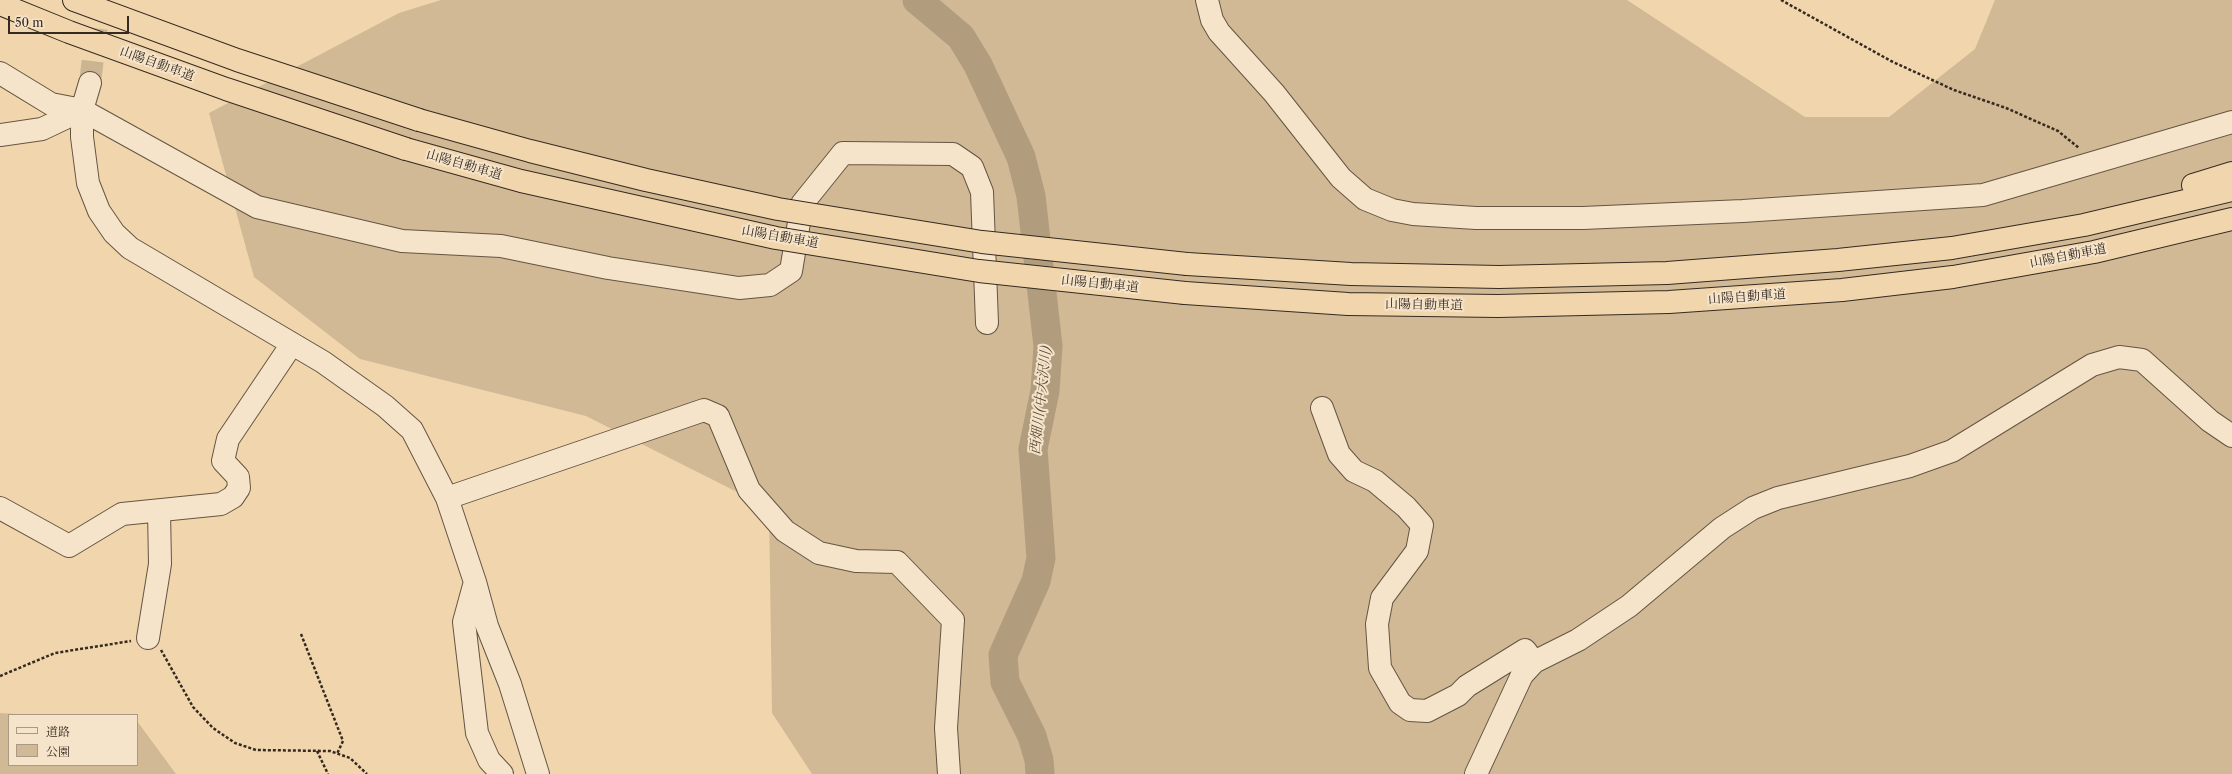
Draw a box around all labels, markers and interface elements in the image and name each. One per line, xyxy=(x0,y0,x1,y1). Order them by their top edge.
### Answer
scale bar xyxy=(10,8,131,34)
text: 50 m xyxy=(15,15,44,30)
street label: 山陽自動車道 xyxy=(118,43,196,85)
street label: 山陽自動車道 xyxy=(424,147,504,183)
street label: 山陽自動車道 xyxy=(740,223,820,251)
street label: 山陽自動車道 xyxy=(2028,241,2108,271)
street label: 山陽自動車道 xyxy=(1060,272,1140,296)
street label: 山陽自動車道 xyxy=(1708,286,1786,308)
street label: 山陽自動車道 xyxy=(1385,297,1463,313)
water label: 西畑川(中大沢川) xyxy=(1027,344,1055,456)
legend xyxy=(8,714,138,766)
text: 道路 xyxy=(46,724,70,739)
text: 公園 xyxy=(46,744,70,759)

